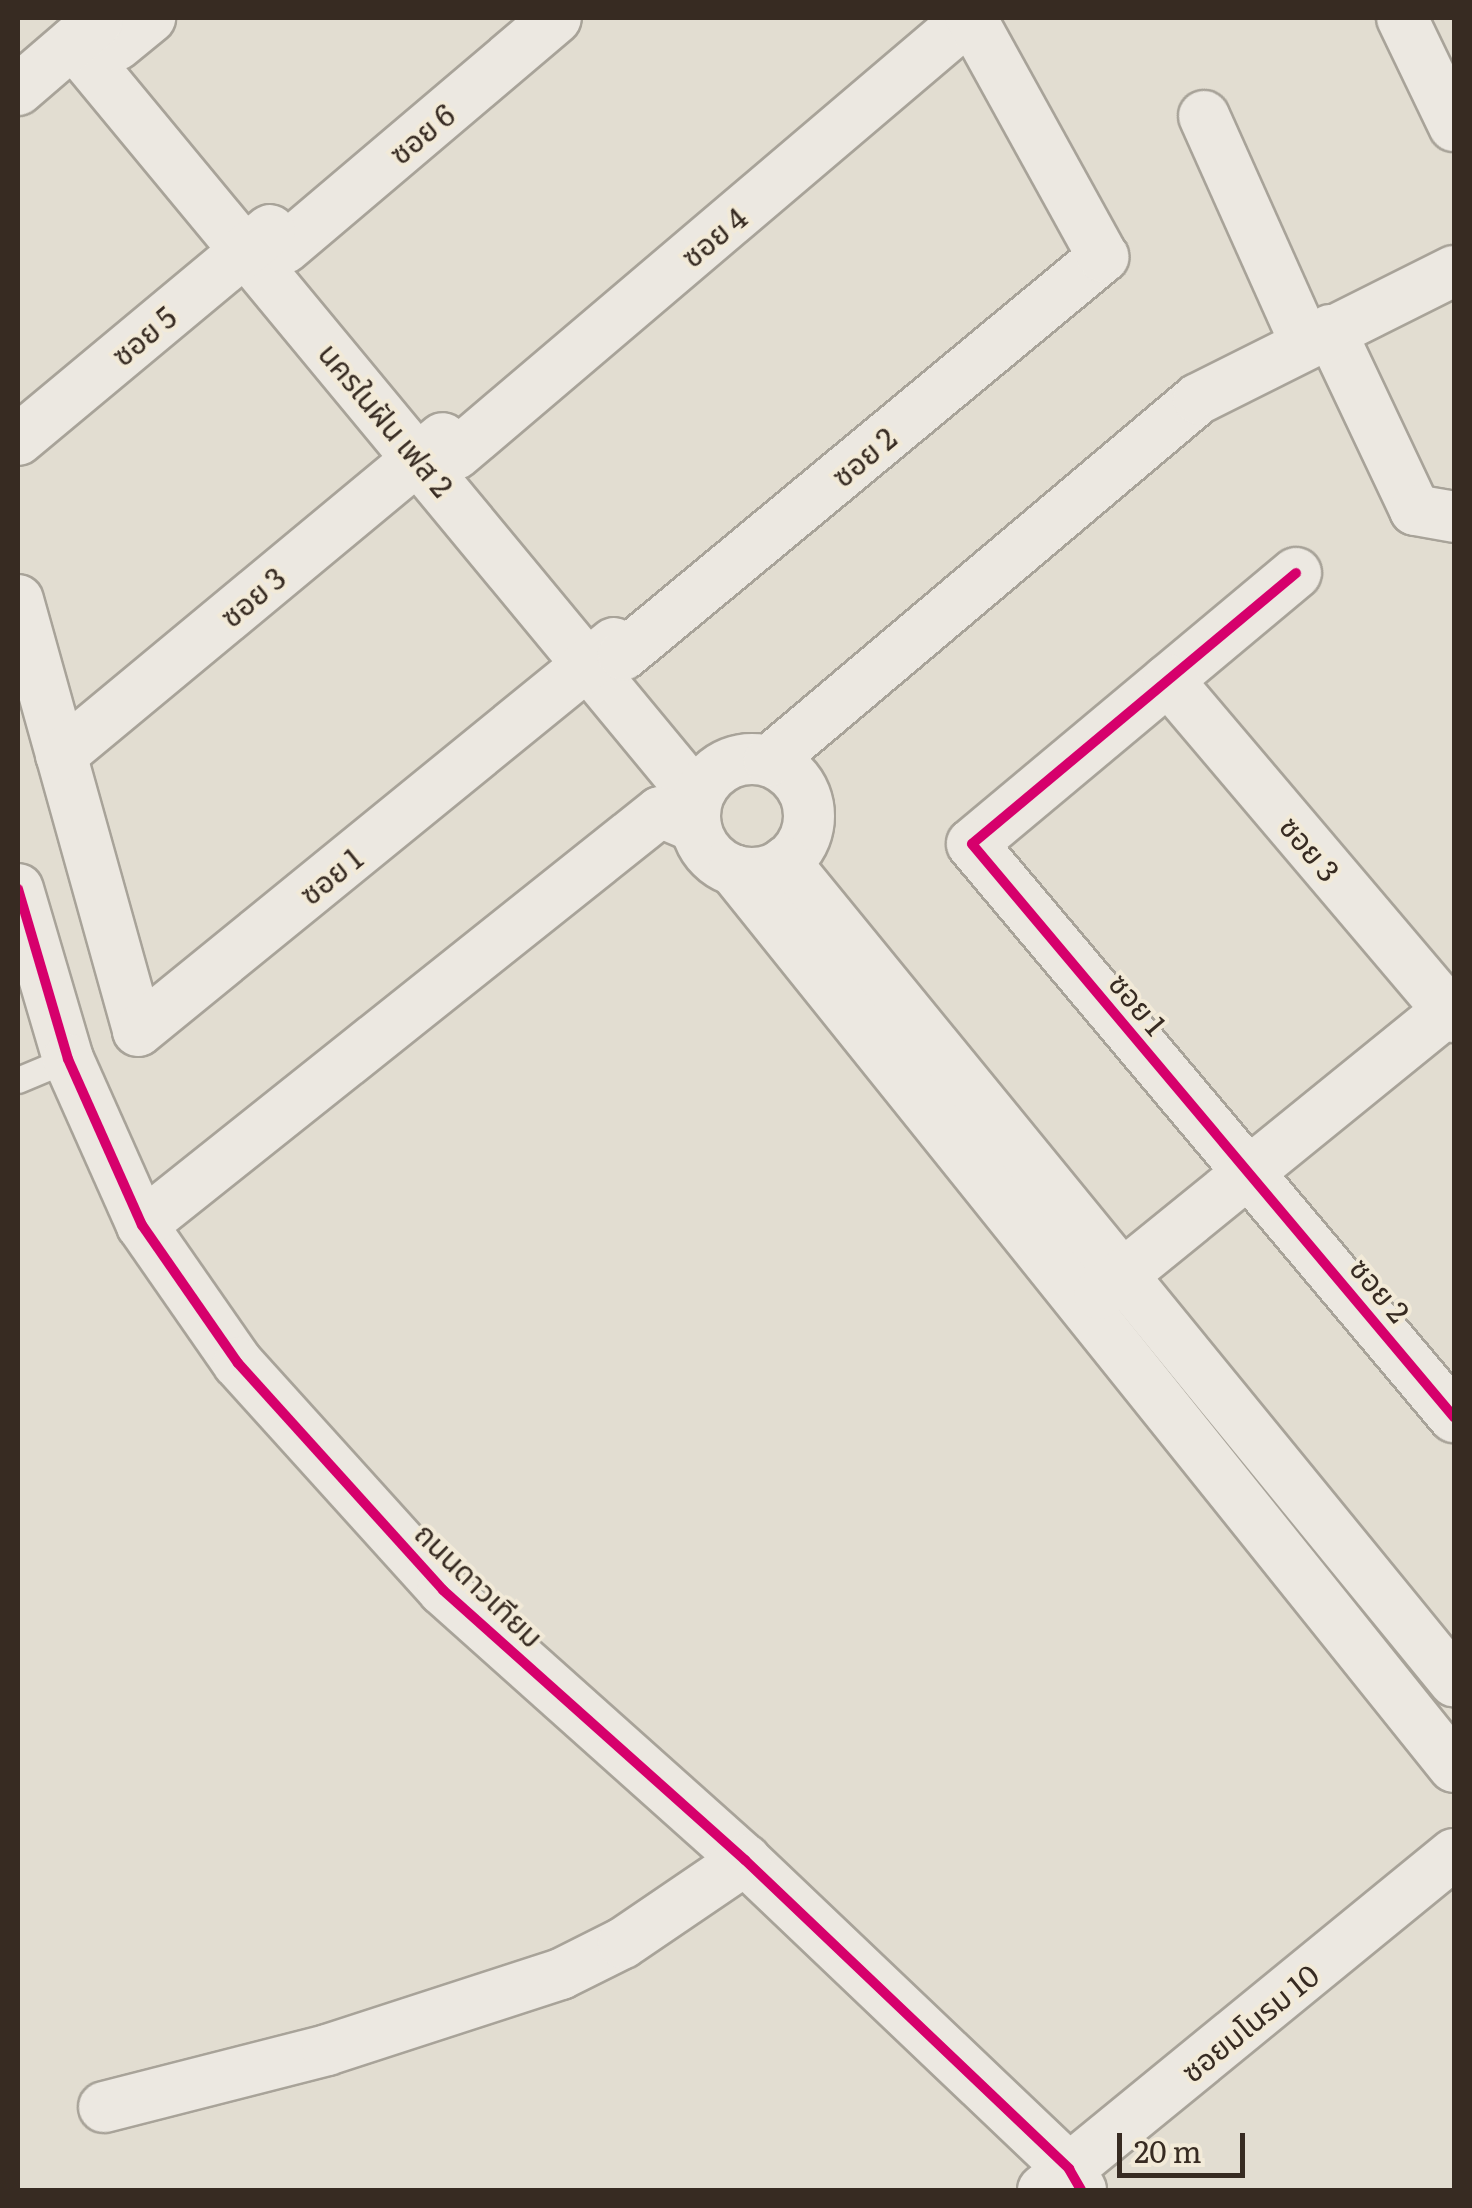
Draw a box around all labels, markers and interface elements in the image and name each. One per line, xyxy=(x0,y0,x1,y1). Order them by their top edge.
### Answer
street label: ซอย 6 xyxy=(381,95,461,171)
street label: ซอย 4 xyxy=(673,198,753,274)
street label: ซอย 5 xyxy=(103,298,183,372)
street label: นครในฝัน เฟส 2 xyxy=(312,335,462,503)
street label: ซอย 2 xyxy=(823,419,903,493)
street label: ซอย 3 xyxy=(212,558,292,634)
street label: ซอย 3 xyxy=(1273,808,1349,888)
street label: ซอย 1 xyxy=(291,839,369,911)
street label: ซอย 1 xyxy=(1103,965,1175,1041)
street label: ซอย 2 xyxy=(1344,1249,1418,1329)
street label: ถนนดาวเทียม xyxy=(409,1514,551,1654)
street label: ซอยมโนรม 10 xyxy=(1173,1956,1325,2088)
scale bar xyxy=(1122,2113,1250,2175)
text: 20 m xyxy=(1134,2128,1202,2172)

